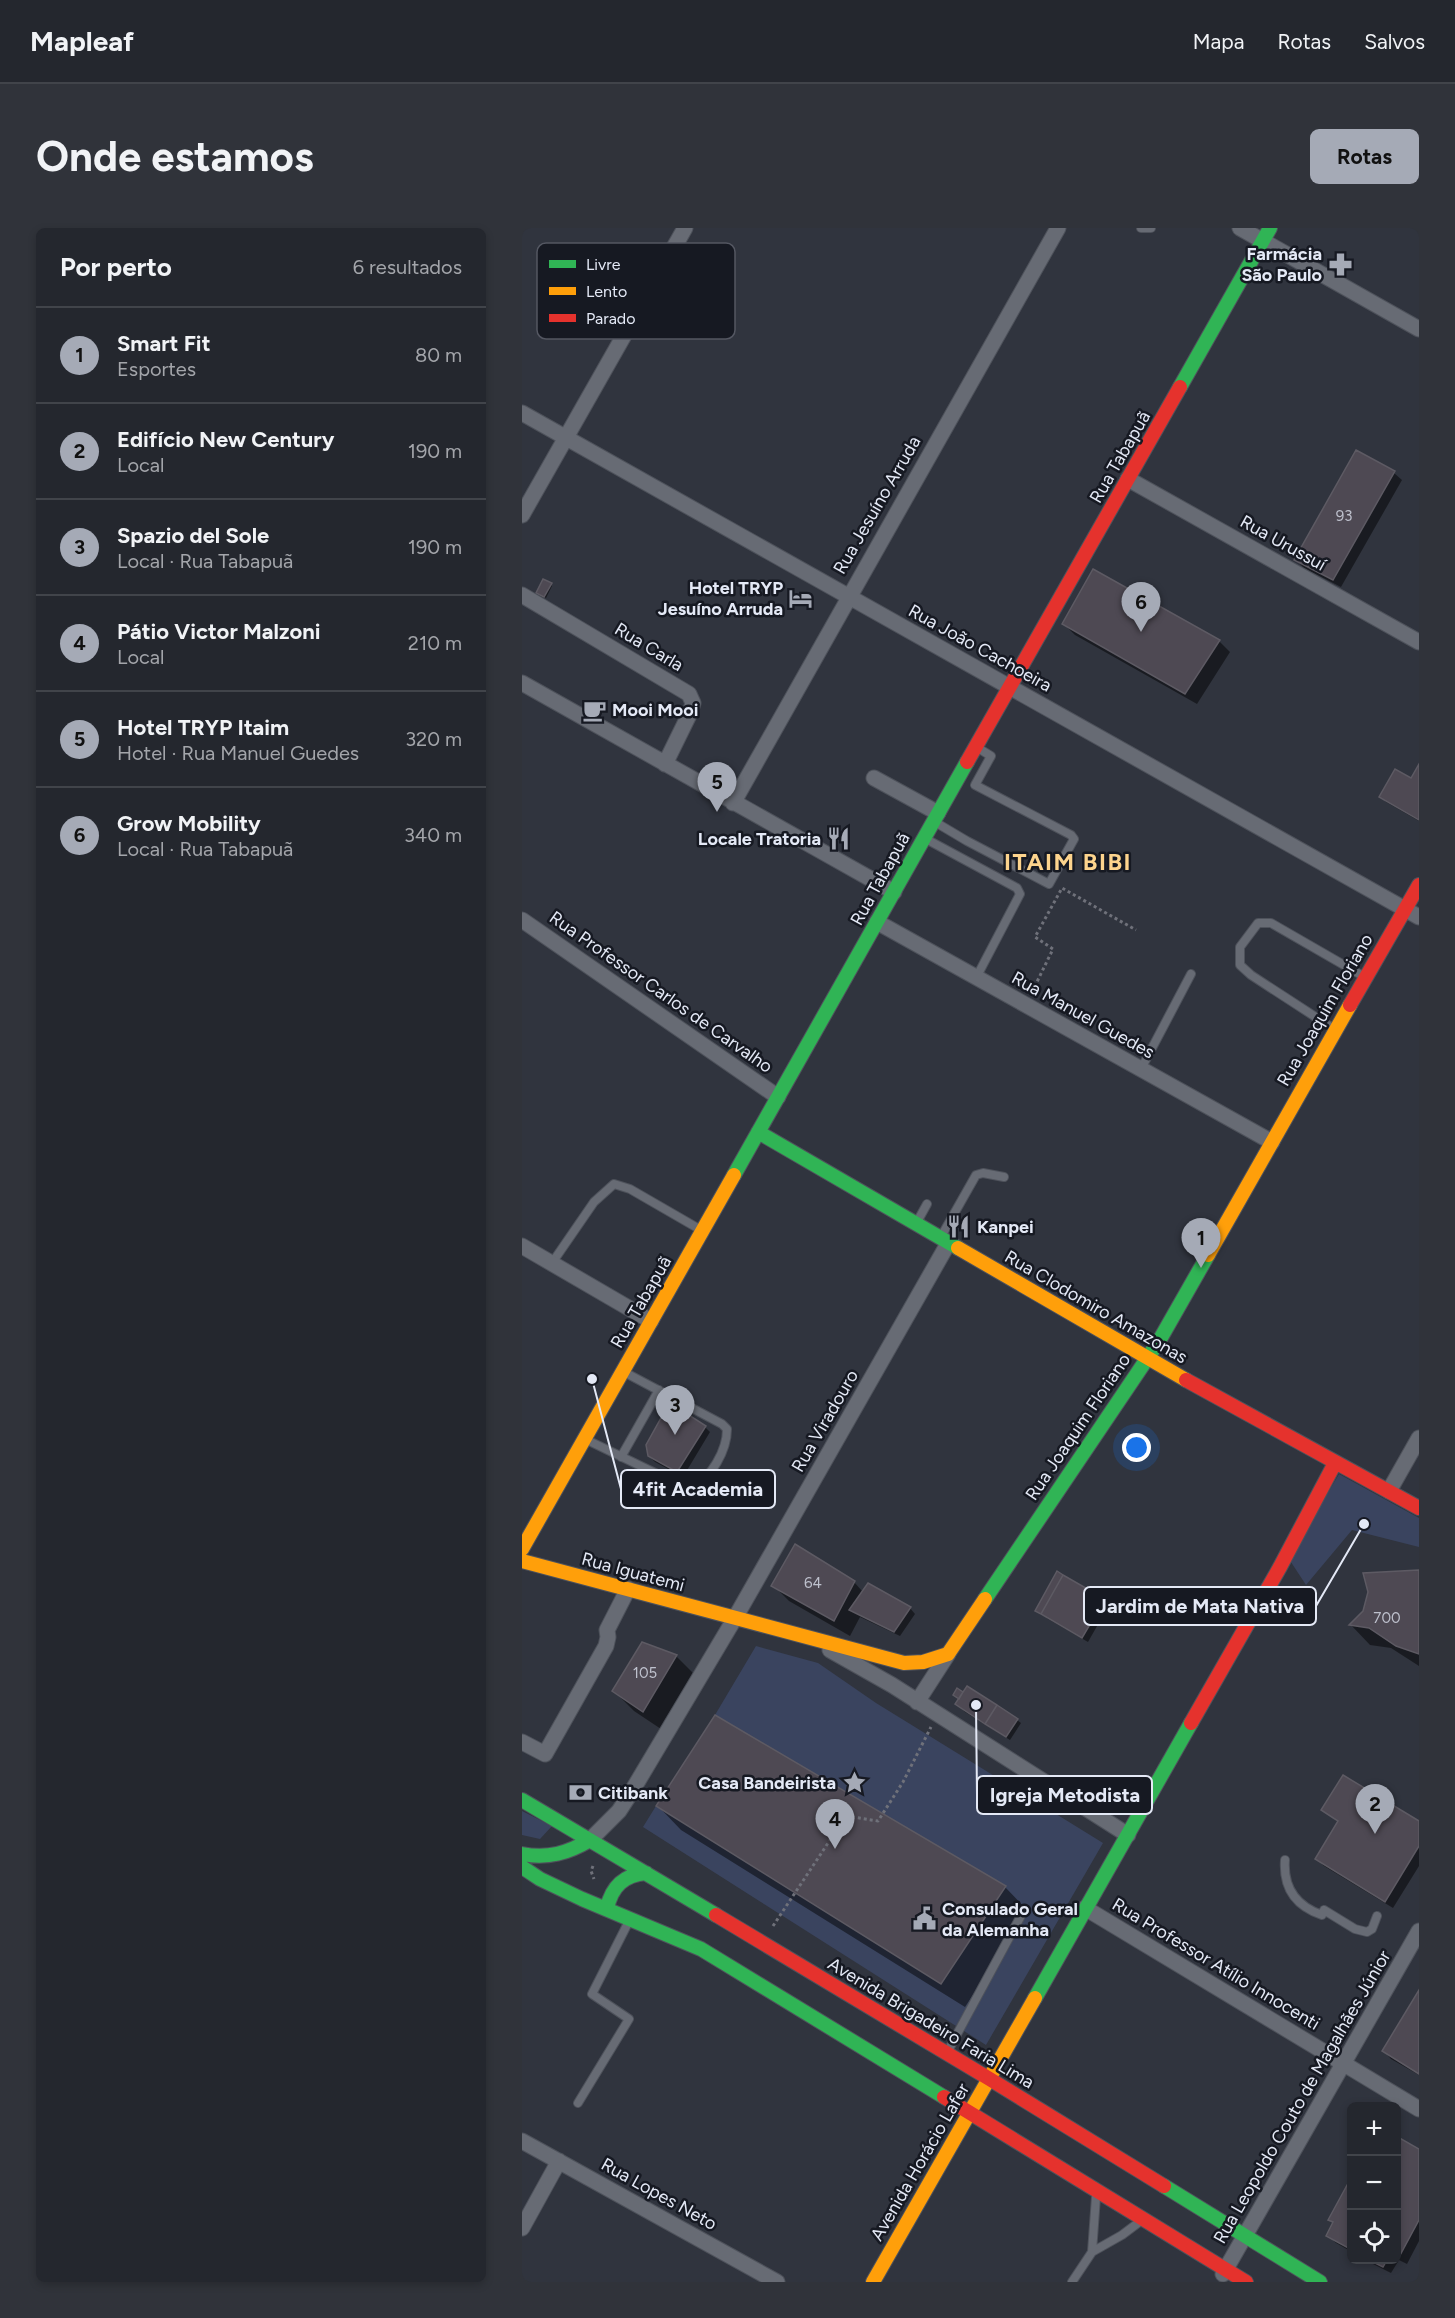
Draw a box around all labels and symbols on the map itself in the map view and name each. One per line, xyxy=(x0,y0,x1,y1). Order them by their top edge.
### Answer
legend xyxy=(537,243,735,339)
place label: Farmácia São Paulo xyxy=(1241,243,1322,286)
pharmacy icon: Farmácia São Paulo xyxy=(1327,251,1353,277)
text: Livre xyxy=(586,255,621,274)
text: Lento xyxy=(586,282,627,301)
text: Parado xyxy=(586,309,636,328)
street label: Rua Tabapuã xyxy=(1085,407,1155,507)
street label: Rua Jesuíno Arruda xyxy=(829,432,925,578)
house number: 93 xyxy=(1336,507,1352,525)
street label: Rua Urussuí xyxy=(1236,510,1330,576)
place label: Hotel TRYP Jesuíno Arruda xyxy=(658,577,783,620)
pin: 6 xyxy=(1122,582,1160,632)
hotel icon: Hotel TRYP Jesuíno Arruda xyxy=(788,585,814,611)
street label: Rua João Cachoeira xyxy=(905,600,1055,696)
street label: Rua Carla xyxy=(611,618,687,676)
cafe icon: Mooi Mooi xyxy=(581,697,607,723)
place label: Mooi Mooi xyxy=(612,699,698,721)
pin: 5 xyxy=(698,762,736,812)
restaurant icon: Locale Tratoria xyxy=(826,826,852,852)
place label: Locale Tratoria xyxy=(698,828,821,850)
street label: Rua Tabapuã xyxy=(846,829,914,929)
district label: ITAIM BIBI xyxy=(1004,847,1132,876)
street label: Rua Professor Carlos de Carvalho xyxy=(545,906,777,1078)
street label: Rua Joaquim Floriano xyxy=(1272,930,1378,1090)
street label: Rua Manuel Guedes xyxy=(1008,967,1158,1063)
restaurant icon: Kanpei xyxy=(946,1214,972,1240)
place label: Kanpei xyxy=(977,1216,1034,1238)
pin: 1 xyxy=(1182,1218,1220,1268)
street label: Rua Clodomiro Amazonas xyxy=(1001,1246,1191,1368)
street label: Rua Tabapuã xyxy=(606,1252,676,1352)
street label: Rua Joaquim Floriano xyxy=(1021,1349,1135,1505)
street label: Rua Viradouro xyxy=(787,1366,863,1476)
pin: 3 xyxy=(656,1386,694,1435)
your location xyxy=(1122,1433,1151,1462)
callout: 4fit Academia xyxy=(621,1470,775,1508)
text: 4fit Academia xyxy=(633,1477,763,1501)
street label: Rua Iguatemi xyxy=(579,1548,687,1596)
house number: 64 xyxy=(804,1574,822,1592)
callout: Jardim de Mata Nativa xyxy=(1084,1587,1316,1625)
text: Jardim de Mata Nativa xyxy=(1096,1594,1304,1618)
house number: 700 xyxy=(1373,1609,1401,1627)
house number: 105 xyxy=(633,1664,657,1682)
place icon: Casa Bandeirista xyxy=(841,1770,867,1796)
place label: Casa Bandeirista xyxy=(698,1772,836,1794)
callout: Igreja Metodista xyxy=(977,1776,1152,1814)
bank icon: Citibank xyxy=(567,1780,593,1806)
place label: Citibank xyxy=(598,1782,668,1804)
text: Igreja Metodista xyxy=(990,1783,1140,1807)
pin: 2 xyxy=(1356,1784,1394,1834)
pin: 4 xyxy=(816,1800,854,1849)
street label: Rua Professor Atílio Innocenti xyxy=(1108,1893,1324,2035)
place label: Consulado Geral da Alemanha xyxy=(942,1898,1078,1941)
public building icon: Consulado Geral da Alemanha xyxy=(911,1906,937,1932)
street label: Rua Leopoldo Couto de Magalhães Júnior xyxy=(1209,1946,1395,2248)
street label: Avenida Brigadeiro Faria Lima xyxy=(824,1953,1038,2093)
street label: Avenida Horácio Lafer xyxy=(866,2079,974,2245)
street label: Rua Lopes Neto xyxy=(597,2153,721,2235)

